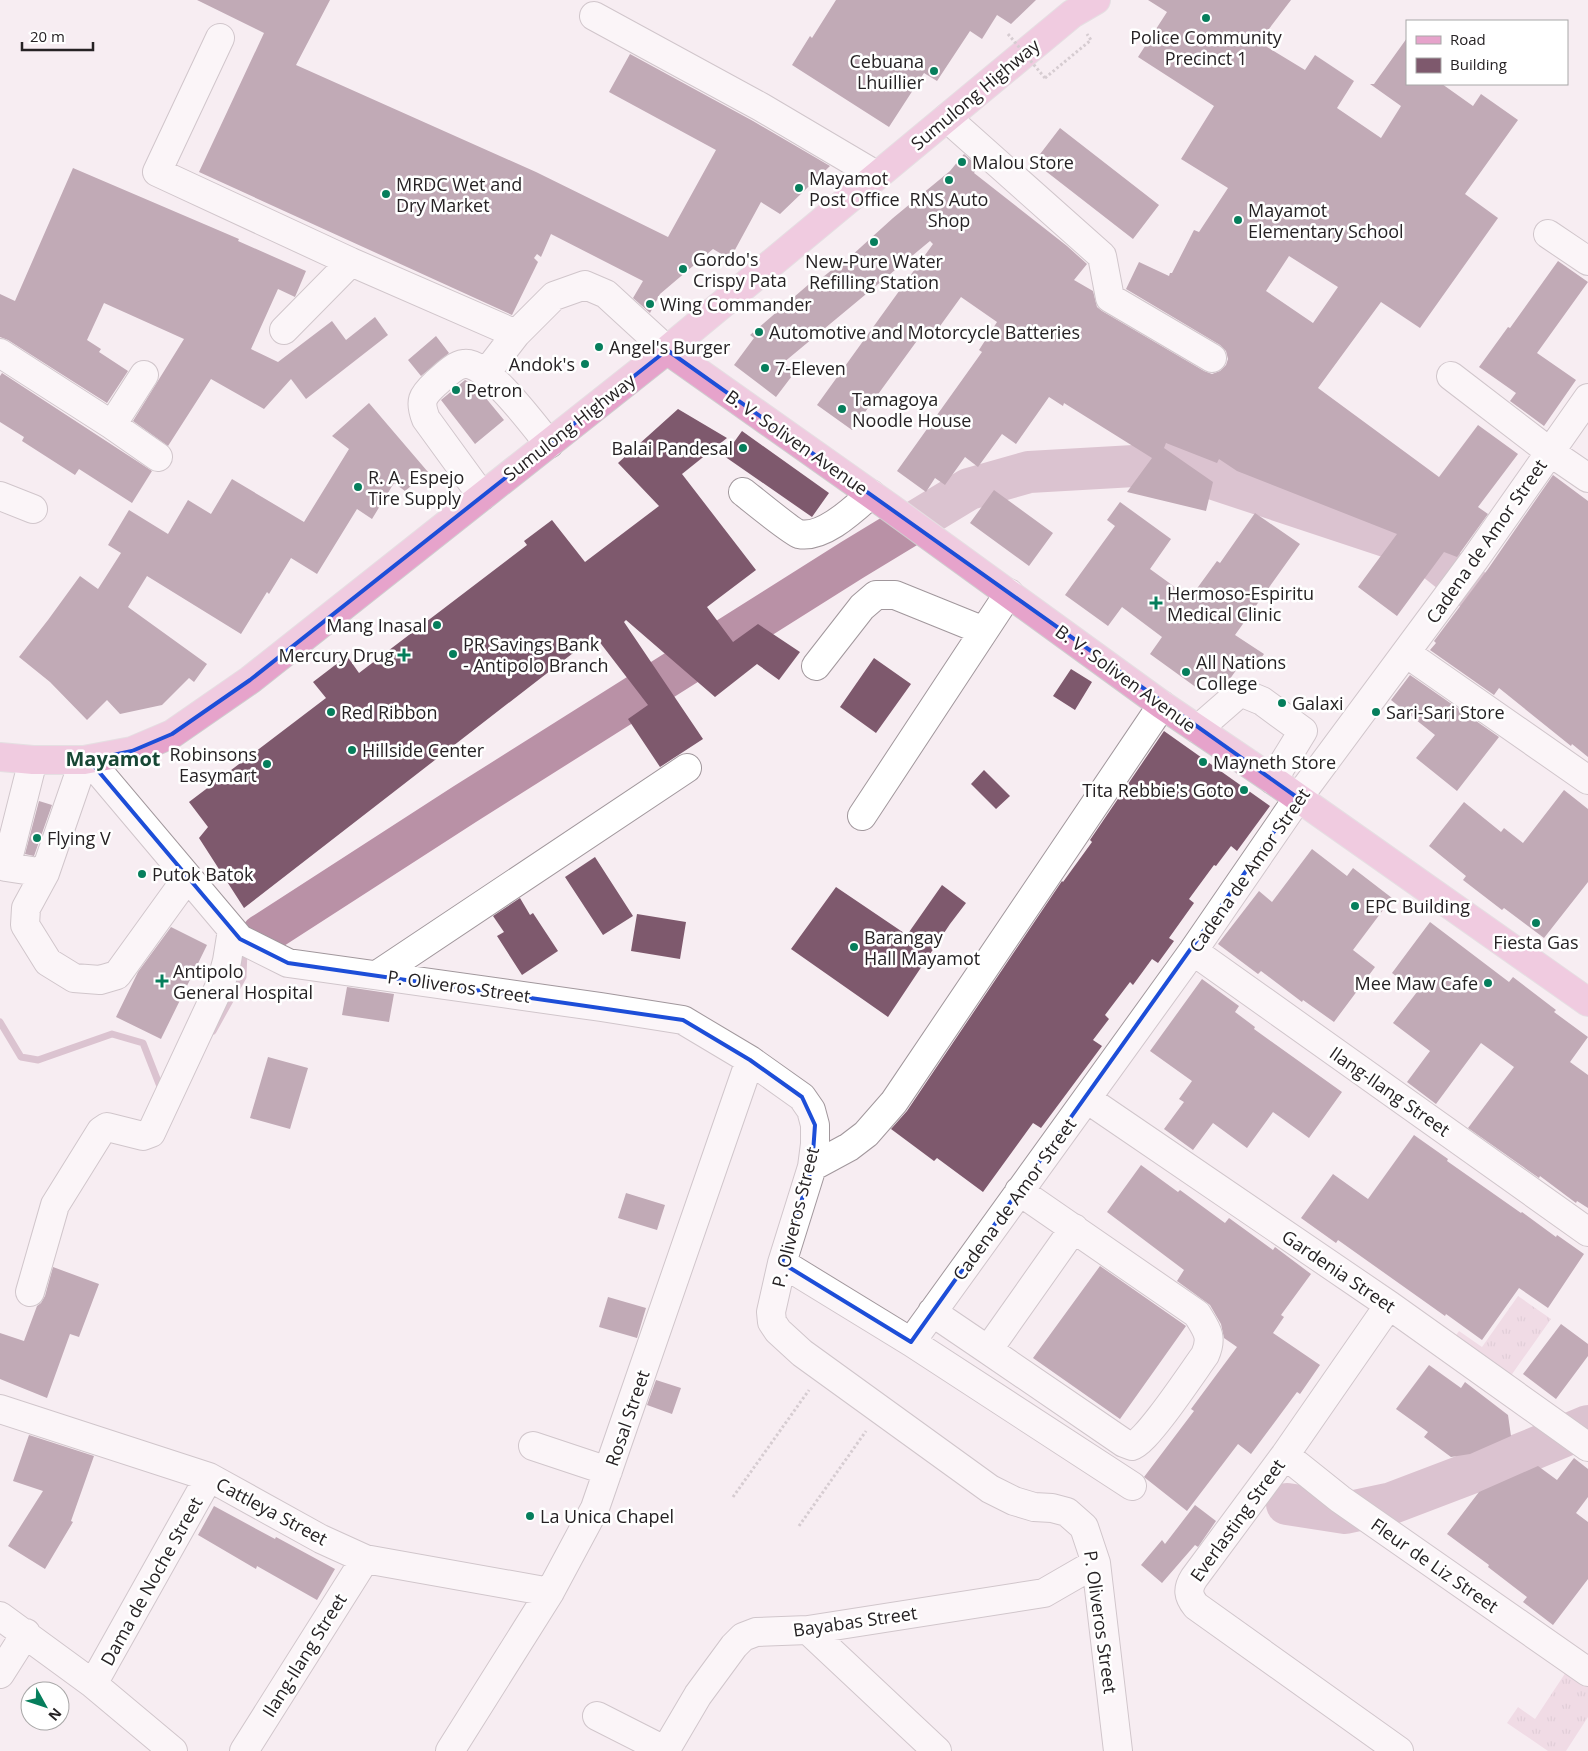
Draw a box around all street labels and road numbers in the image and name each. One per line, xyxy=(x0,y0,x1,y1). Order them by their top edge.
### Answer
street label: Sumulong Highway xyxy=(906,32,1045,155)
street label: Sumulong Highway xyxy=(498,367,641,486)
street label: B. V. Soliven Avenue xyxy=(721,384,873,500)
street label: Cadena de Amor Street xyxy=(1420,454,1552,628)
street label: B. V. Soliven Avenue xyxy=(1051,619,1201,737)
street label: Cadena de Amor Street xyxy=(1183,783,1315,957)
street label: P. Oliveros Street xyxy=(386,964,532,1008)
street label: Ilang-Ilang Street xyxy=(1325,1041,1455,1141)
street label: Cadena de Amor Street xyxy=(947,1113,1081,1285)
street label: P. Oliveros Street xyxy=(766,1144,824,1290)
street label: Gardenia Street xyxy=(1278,1224,1400,1318)
street label: Rosal Street xyxy=(599,1367,655,1469)
street label: Everlasting Street xyxy=(1184,1454,1290,1586)
street label: Cattleya Street xyxy=(212,1472,332,1550)
street label: Dama de Noche Street xyxy=(95,1492,207,1670)
street label: Fleur de Liz Street xyxy=(1367,1512,1503,1618)
street label: P. Oliveros Street xyxy=(1079,1549,1123,1695)
street label: Ilang-Ilang Street xyxy=(256,1589,352,1721)
street label: Bayabas Street xyxy=(791,1600,919,1642)

